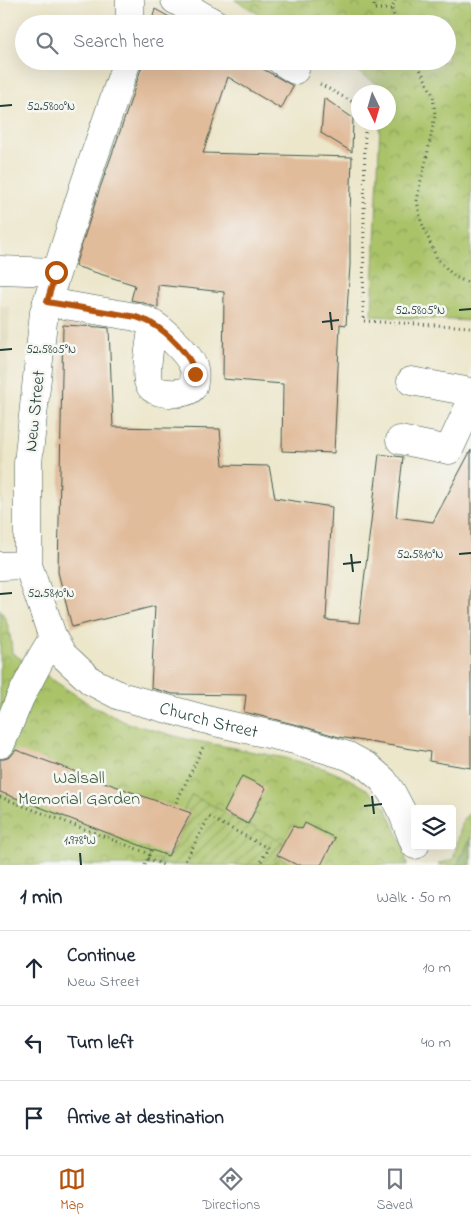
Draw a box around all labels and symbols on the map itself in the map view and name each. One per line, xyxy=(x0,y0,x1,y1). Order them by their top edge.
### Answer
north arrow xyxy=(351,85,396,130)
text: 52.5800°N xyxy=(27,98,75,116)
route start xyxy=(45,261,68,284)
text: 52.5805°N xyxy=(395,302,445,320)
text: 52.5805°N xyxy=(26,341,76,359)
route end xyxy=(184,363,207,386)
street label: New Street xyxy=(19,369,53,453)
text: 52.5810°N xyxy=(397,546,443,564)
text: 52.5810°N xyxy=(28,585,74,603)
street label: Church Street xyxy=(156,696,260,746)
park label: Walsall Memorial Garden xyxy=(18,766,140,813)
text: 1.978°W xyxy=(64,832,96,850)

